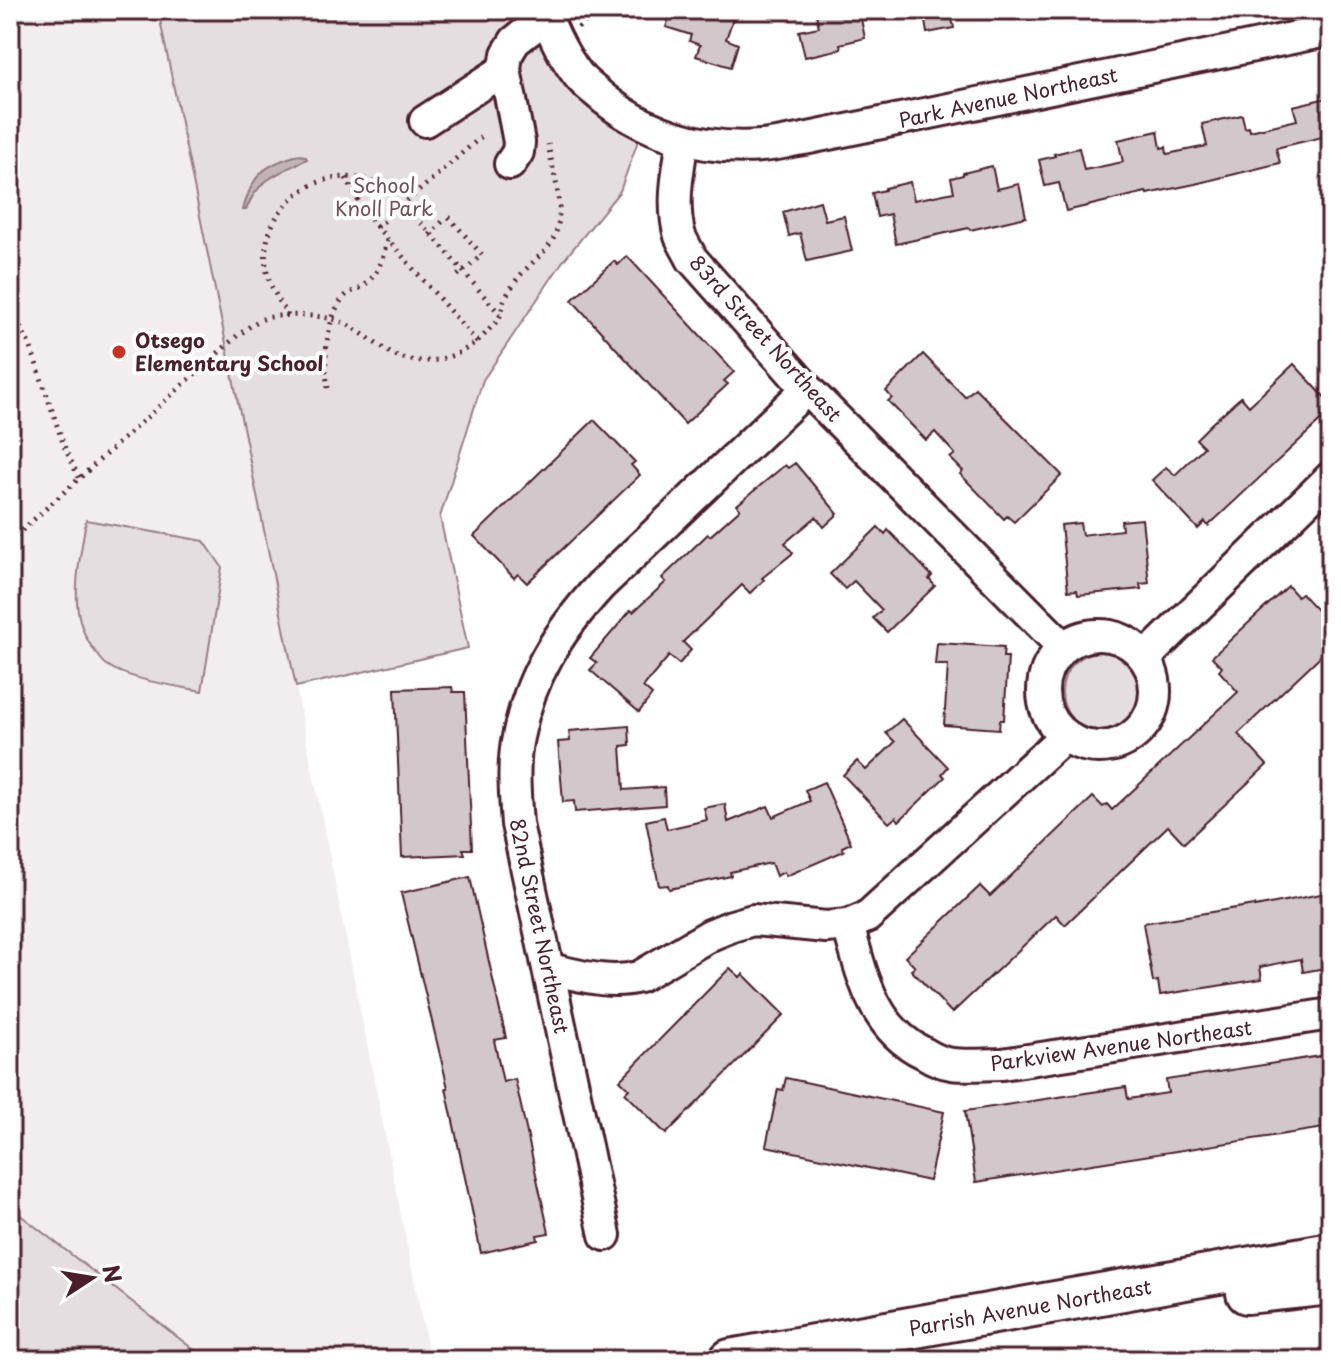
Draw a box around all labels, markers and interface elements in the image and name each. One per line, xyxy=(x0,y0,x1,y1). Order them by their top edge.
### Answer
street label: Park Avenue Northeast xyxy=(896,59,1120,135)
park label: School Knoll Park xyxy=(335,170,433,223)
street label: 83rd Street Northeast xyxy=(683,248,849,428)
place label: Otsego Elementary School xyxy=(135,325,323,378)
marker: Otsego Elementary School xyxy=(110,343,128,361)
street label: 82nd Street Northeast xyxy=(503,816,577,1036)
street label: Parkview Avenue Northeast xyxy=(988,1012,1254,1078)
north arrow xyxy=(52,1238,132,1318)
text: N xyxy=(95,1262,131,1285)
street label: Parrish Avenue Northeast xyxy=(906,1271,1154,1343)

